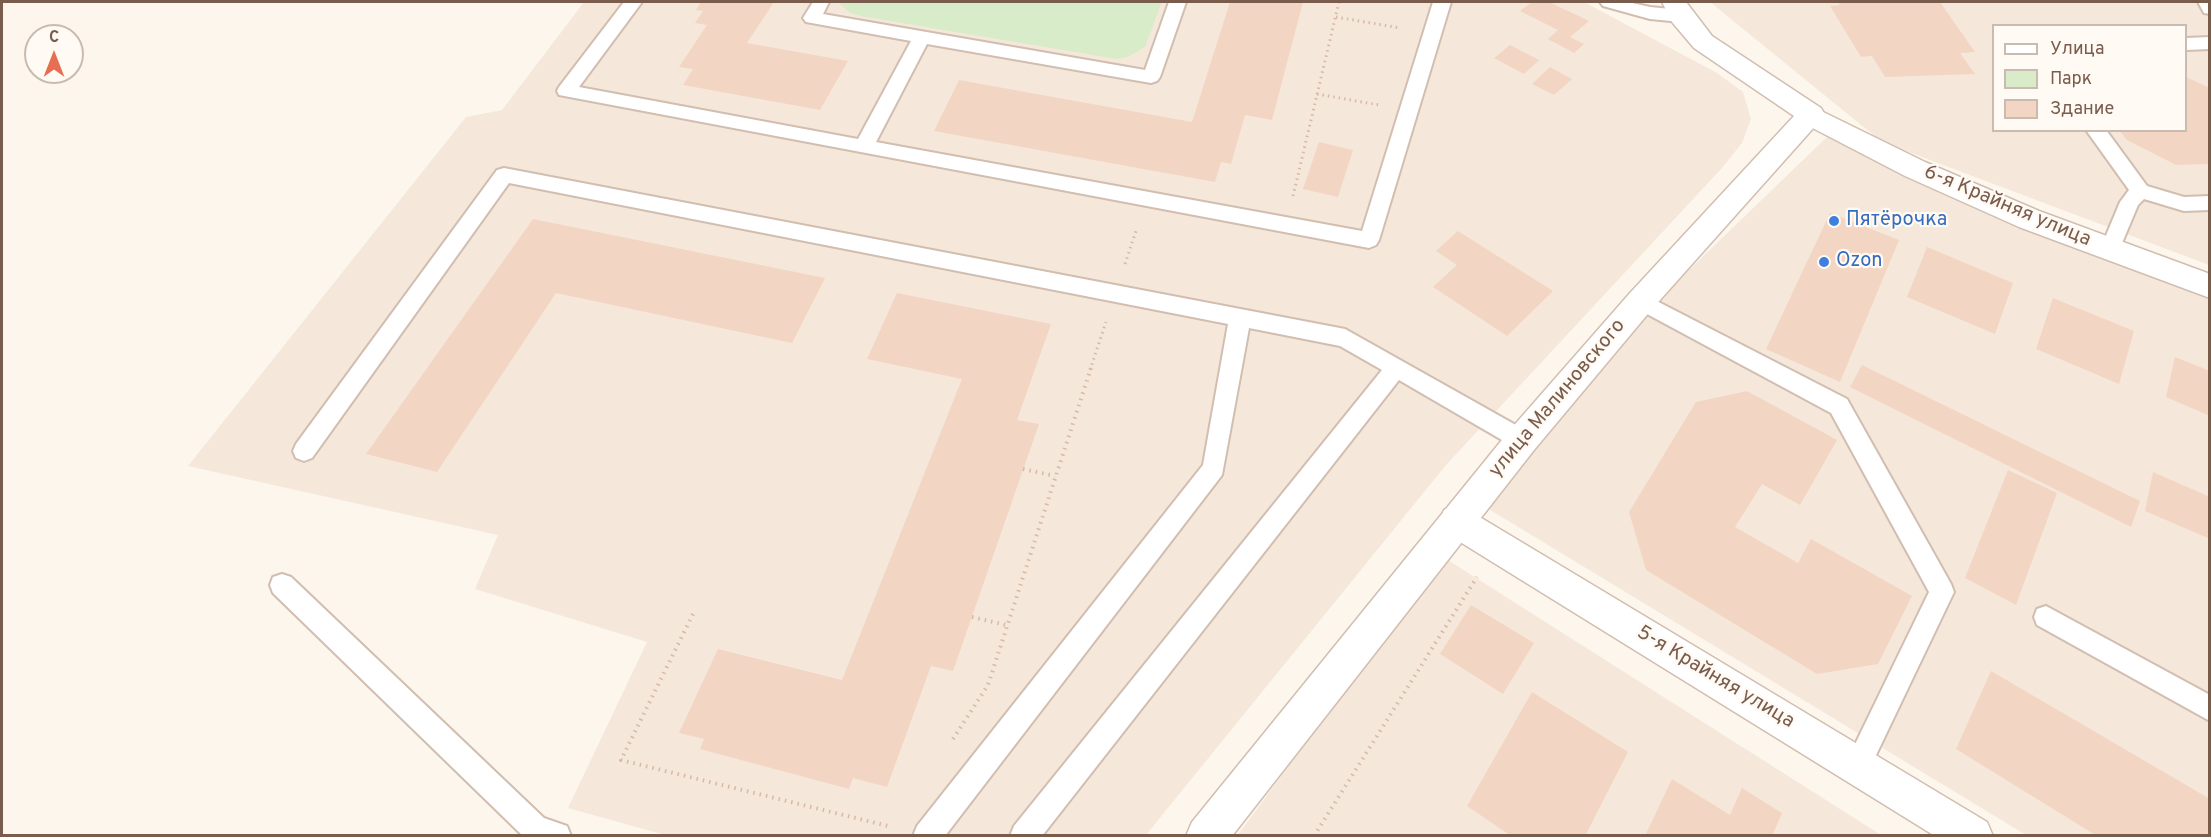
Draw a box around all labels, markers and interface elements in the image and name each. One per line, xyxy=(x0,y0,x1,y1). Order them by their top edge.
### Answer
north arrow xyxy=(24,24,84,84)
legend xyxy=(1992,24,2187,132)
text: С xyxy=(49,28,59,48)
text: Улица xyxy=(2050,38,2104,61)
text: Парк xyxy=(2050,68,2092,91)
text: Здание xyxy=(2050,98,2114,121)
street label: 6-я Крайняя улица xyxy=(1920,161,2094,253)
place label: Пятёрочка xyxy=(1846,209,1947,233)
marker: Пятёрочка xyxy=(1827,214,1841,228)
place label: Ozon xyxy=(1836,250,1882,274)
marker: Ozon xyxy=(1817,255,1831,269)
street label: улица Малиновского xyxy=(1485,315,1631,483)
street label: 5-я Крайняя улица xyxy=(1632,621,1798,735)

